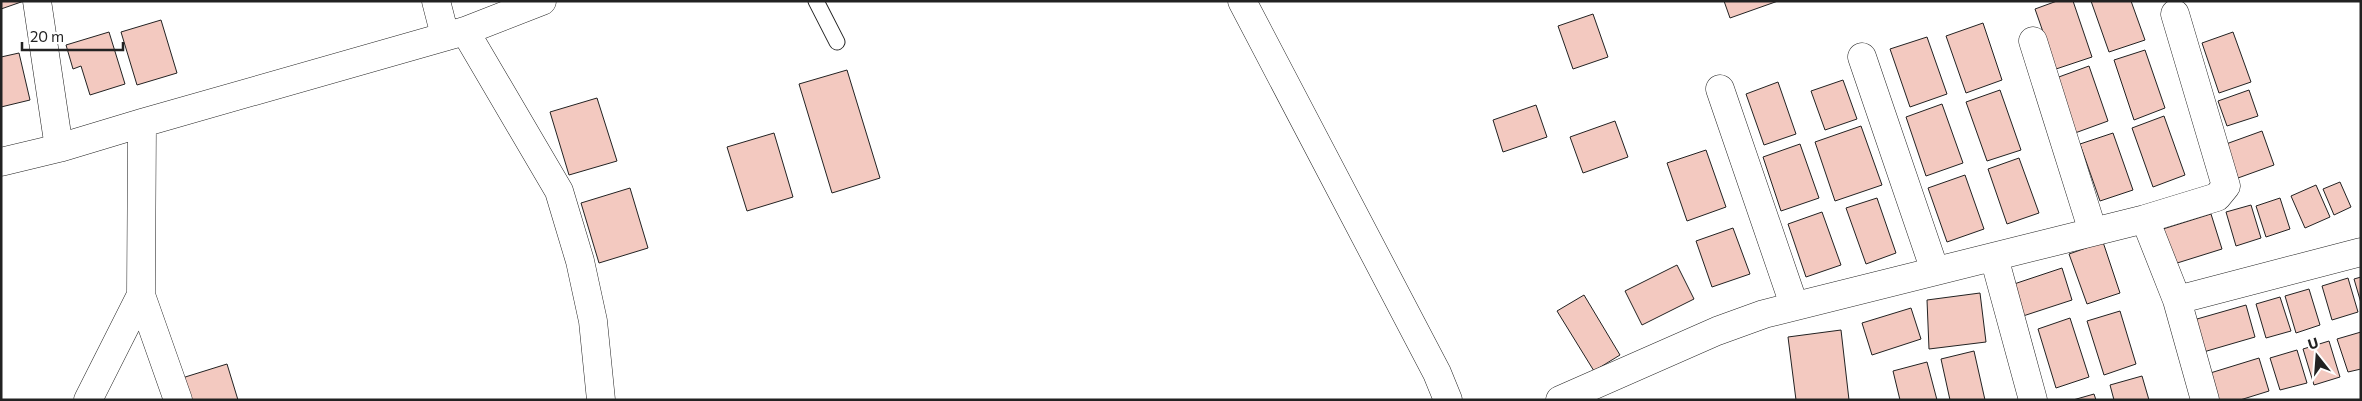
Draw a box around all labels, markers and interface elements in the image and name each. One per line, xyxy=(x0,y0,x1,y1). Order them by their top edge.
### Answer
scale bar xyxy=(22,20,124,52)
text: 20 m xyxy=(30,27,64,45)
north arrow xyxy=(2292,331,2342,381)
text: U xyxy=(2306,333,2320,353)

